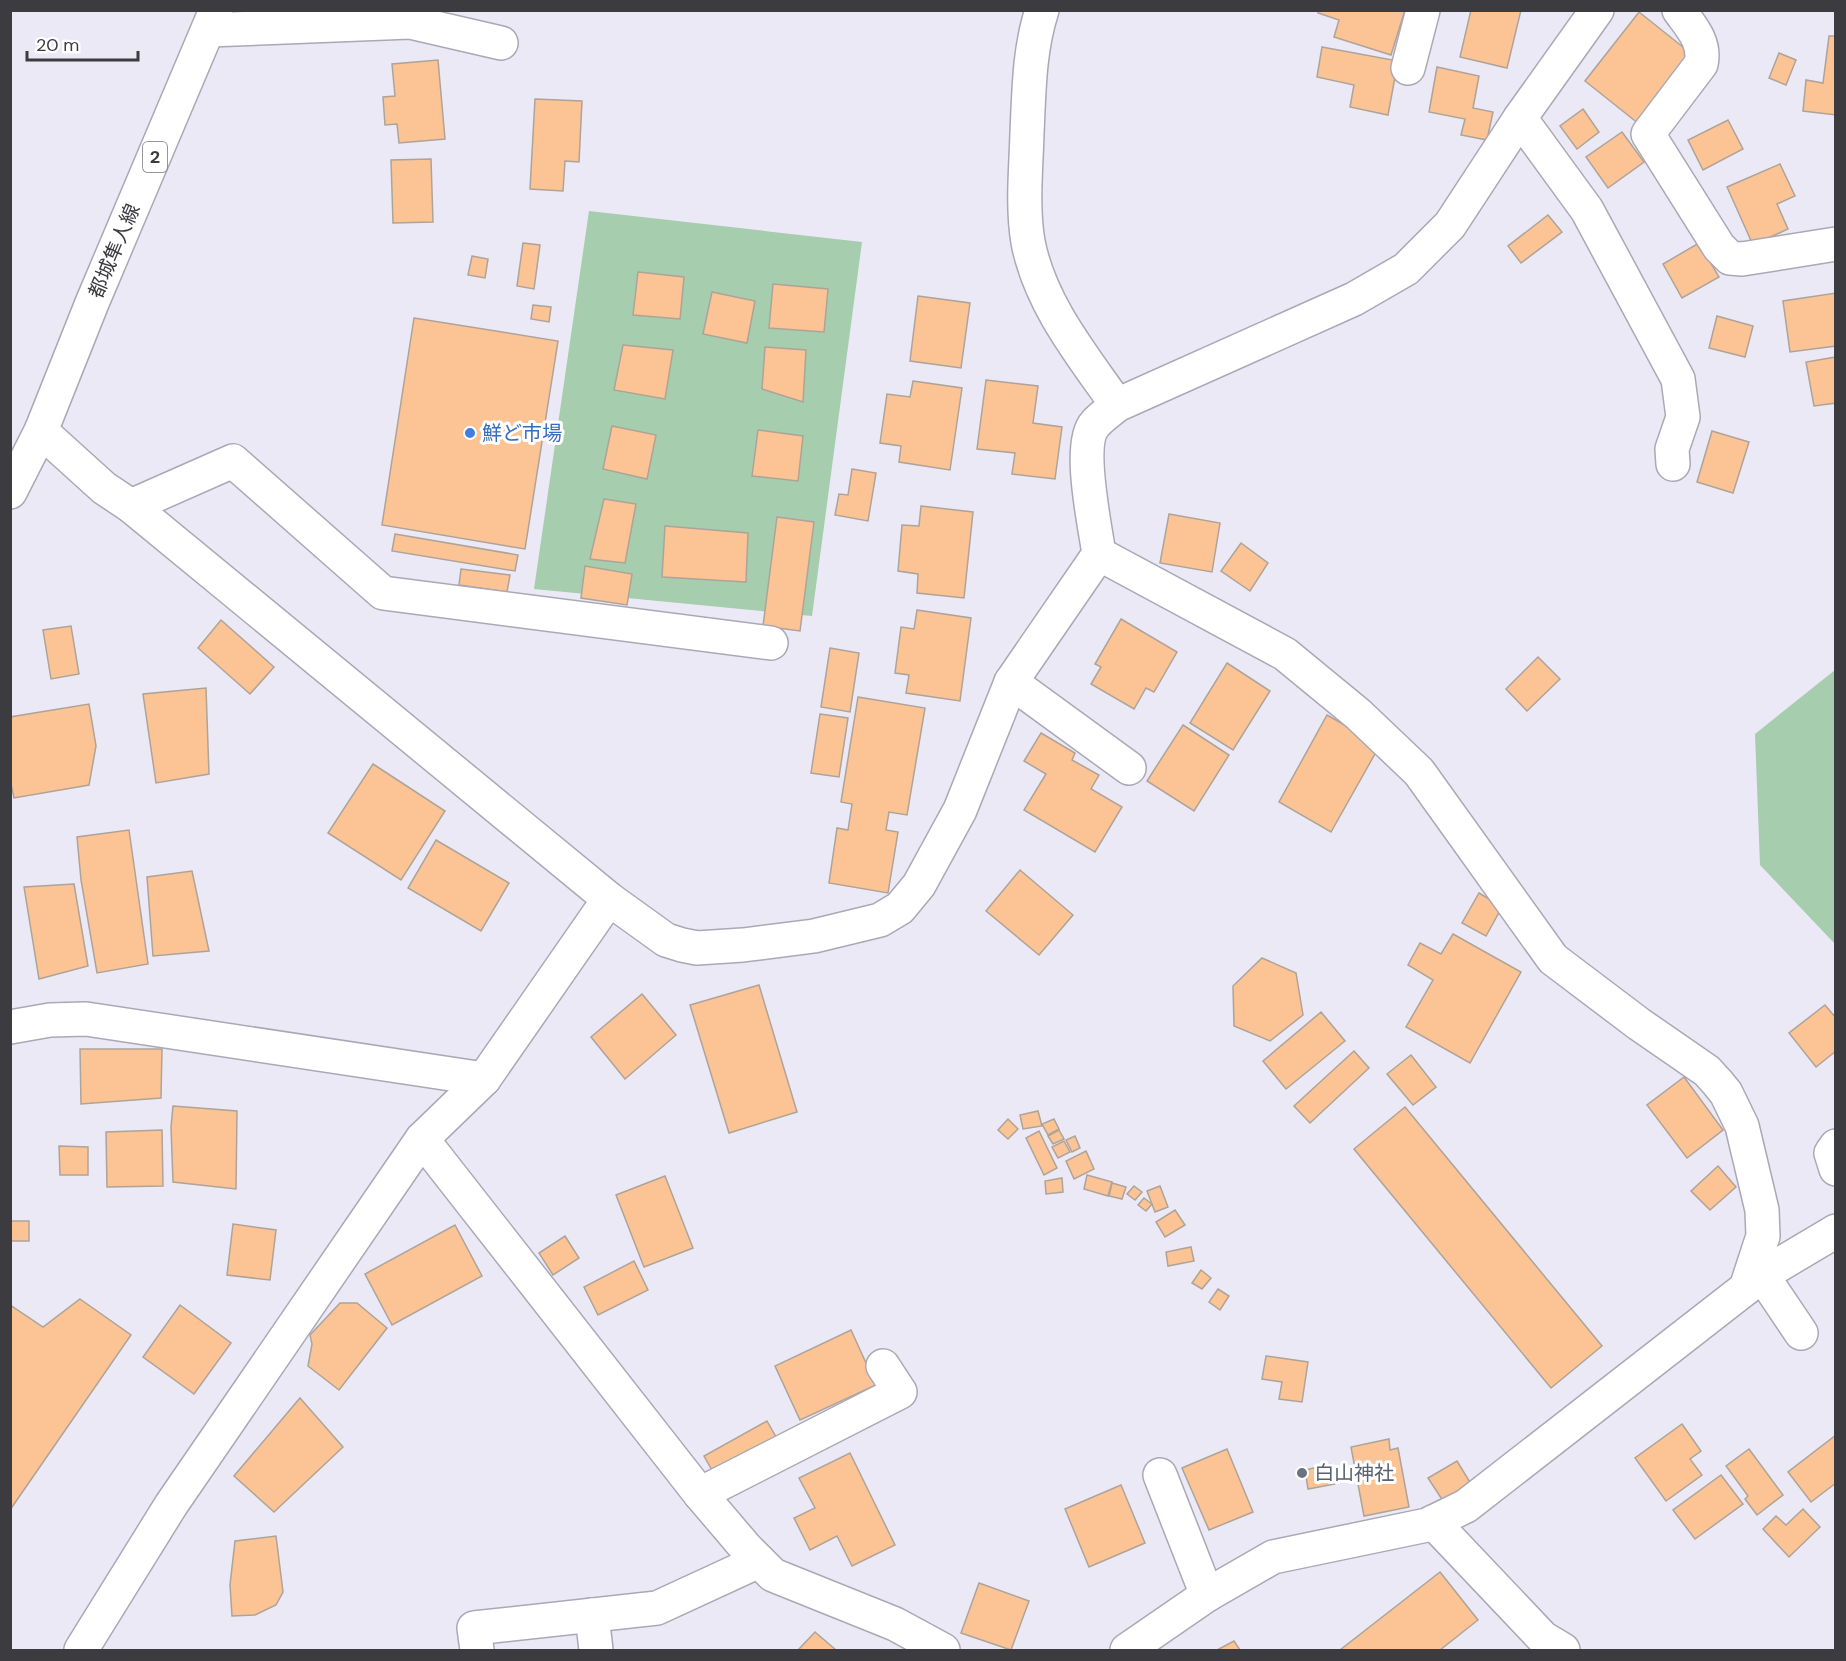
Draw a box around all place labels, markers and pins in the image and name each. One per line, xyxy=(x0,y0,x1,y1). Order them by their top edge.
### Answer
place label: 鮮ど市場 xyxy=(482,420,562,446)
marker: 鮮ど市場 xyxy=(463,426,477,440)
place label: 白山神社 xyxy=(1314,1460,1394,1486)
marker: 白山神社 xyxy=(1295,1466,1309,1480)

